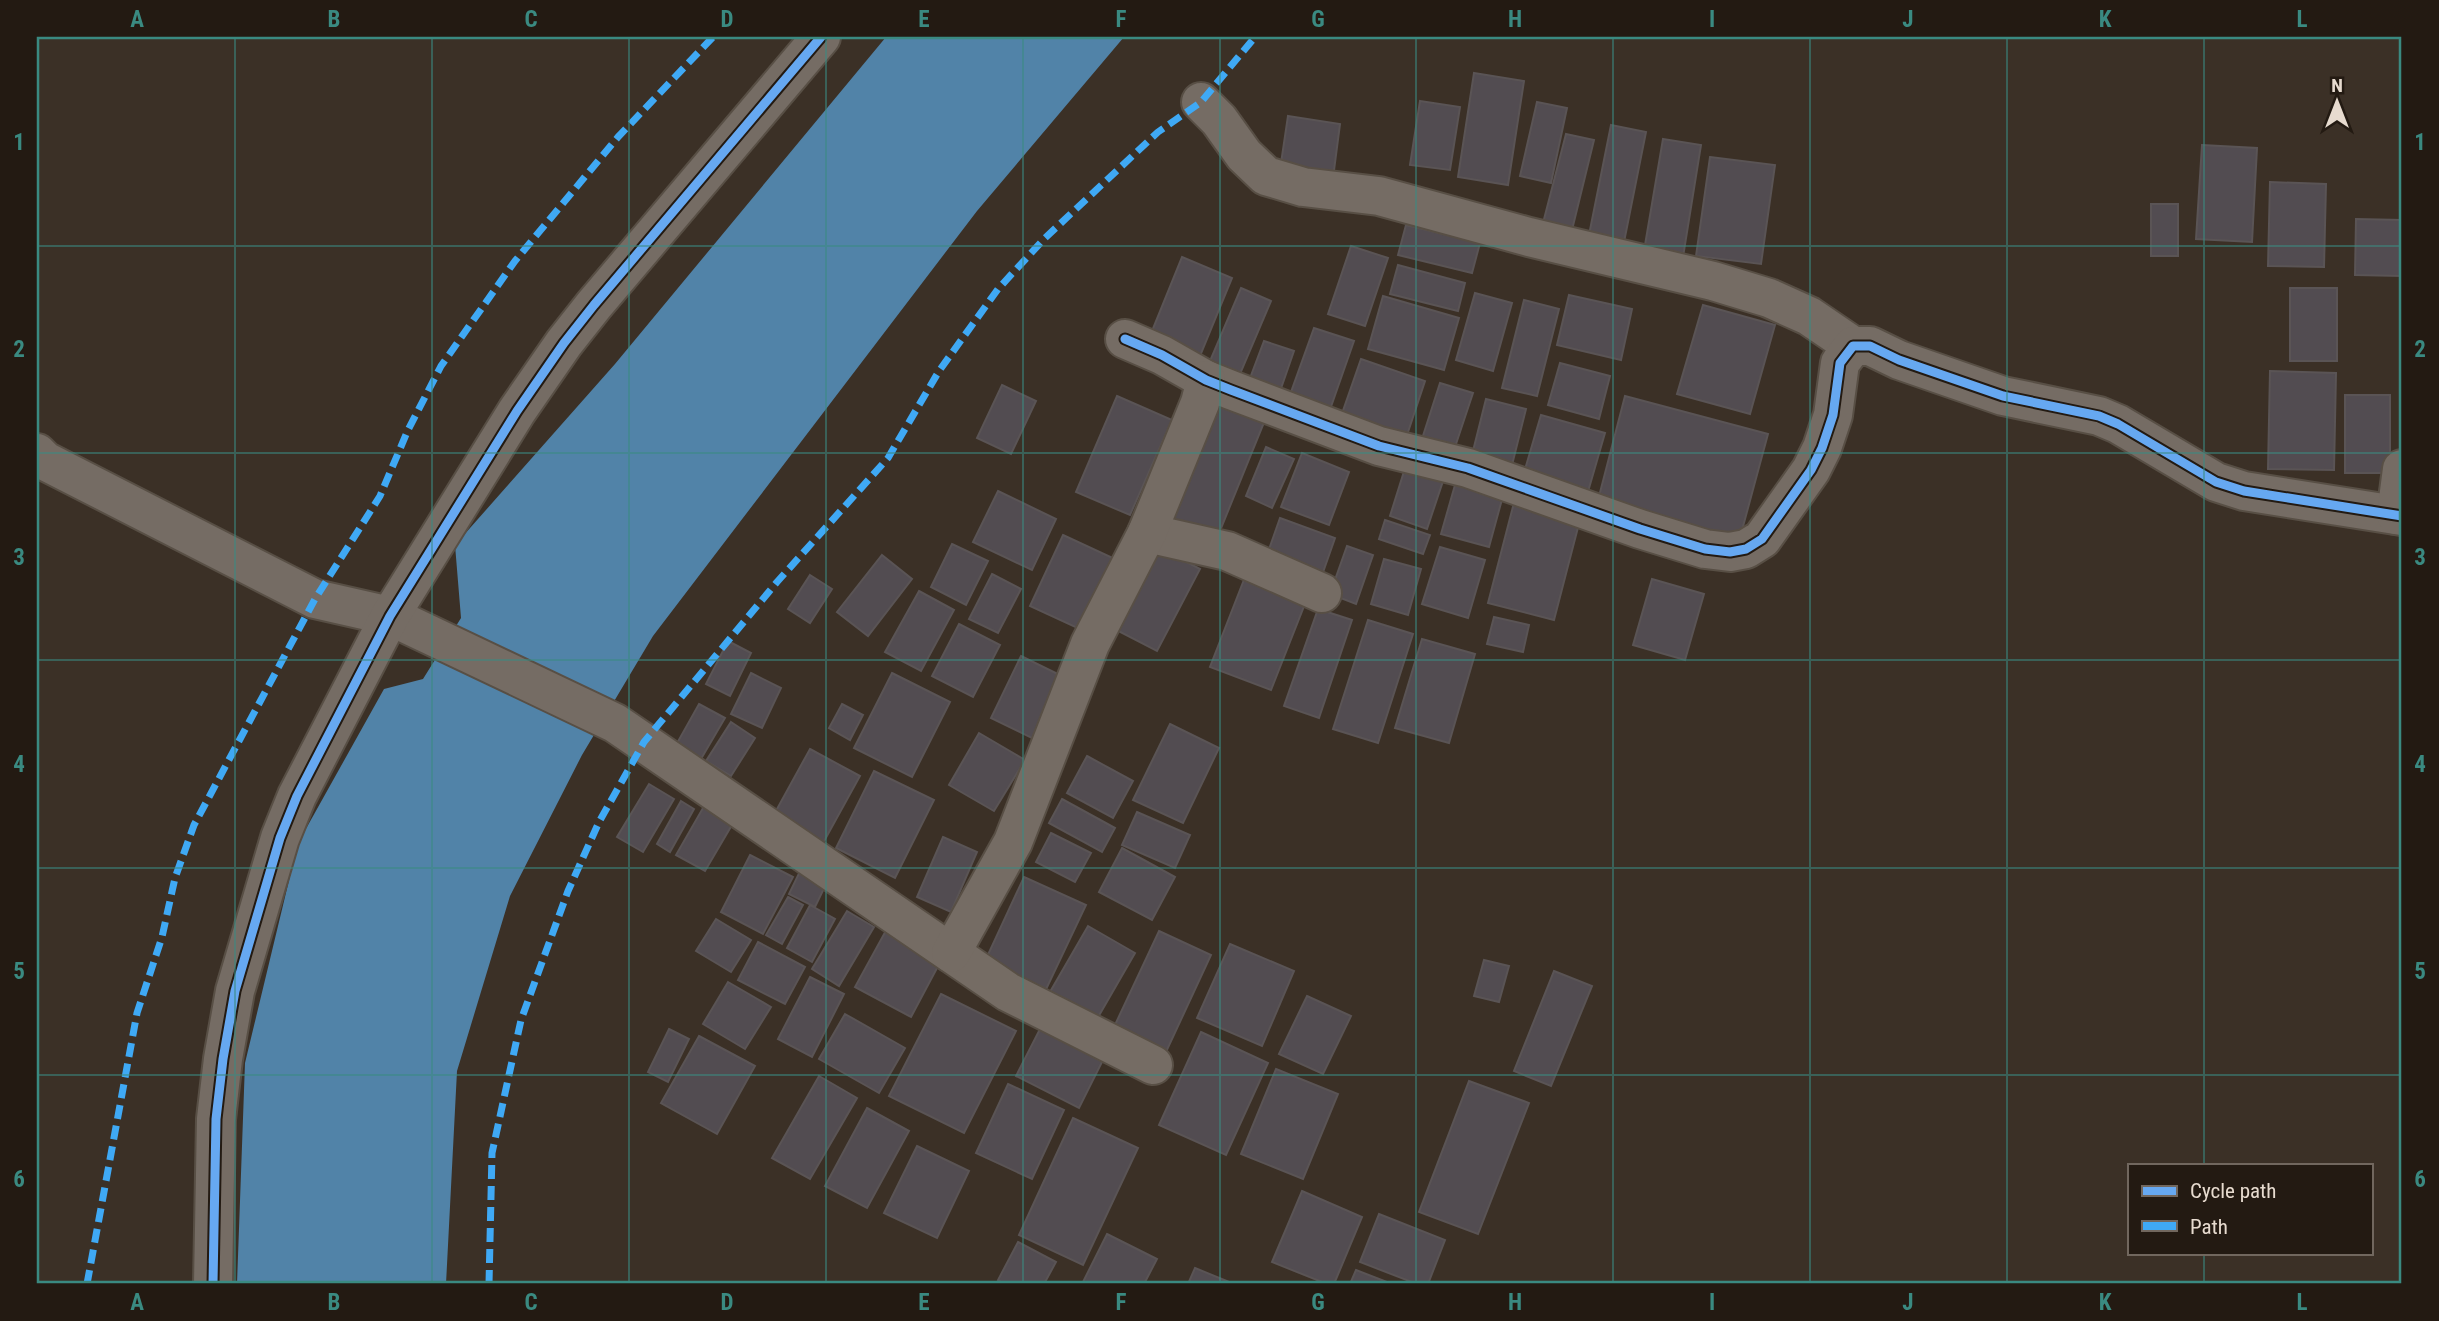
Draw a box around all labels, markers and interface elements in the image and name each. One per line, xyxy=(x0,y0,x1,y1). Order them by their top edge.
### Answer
text: A xyxy=(130,6,144,33)
text: B xyxy=(328,6,340,33)
text: C xyxy=(524,6,538,33)
text: D xyxy=(721,6,734,33)
text: E xyxy=(918,6,930,33)
text: F xyxy=(1116,6,1127,33)
text: G xyxy=(1311,6,1325,33)
text: H xyxy=(1508,6,1522,33)
text: I xyxy=(1709,6,1715,33)
text: J xyxy=(1902,6,1914,33)
text: K xyxy=(2099,6,2112,33)
text: L xyxy=(2296,6,2308,33)
north arrow xyxy=(2302,66,2372,136)
text: N xyxy=(2331,74,2343,97)
text: 1 xyxy=(13,129,25,156)
text: 1 xyxy=(2414,129,2426,156)
text: 2 xyxy=(13,336,25,363)
text: 2 xyxy=(2414,336,2426,363)
text: 3 xyxy=(13,544,25,571)
text: 3 xyxy=(2414,544,2426,571)
text: 4 xyxy=(13,751,25,778)
text: 4 xyxy=(2414,751,2426,778)
text: 5 xyxy=(13,958,25,985)
text: 5 xyxy=(2414,958,2426,985)
legend xyxy=(2128,1164,2372,1254)
text: 6 xyxy=(13,1166,25,1193)
text: 6 xyxy=(2414,1166,2426,1193)
text: Cycle path xyxy=(2190,1179,2276,1203)
text: Path xyxy=(2190,1215,2228,1239)
text: A xyxy=(130,1289,144,1316)
text: B xyxy=(328,1289,340,1316)
text: C xyxy=(524,1289,538,1316)
text: D xyxy=(721,1289,734,1316)
text: E xyxy=(918,1289,930,1316)
text: F xyxy=(1116,1289,1127,1316)
text: G xyxy=(1311,1289,1325,1316)
text: H xyxy=(1508,1289,1522,1316)
text: I xyxy=(1709,1289,1715,1316)
text: J xyxy=(1902,1289,1914,1316)
text: K xyxy=(2099,1289,2112,1316)
text: L xyxy=(2296,1289,2308,1316)

